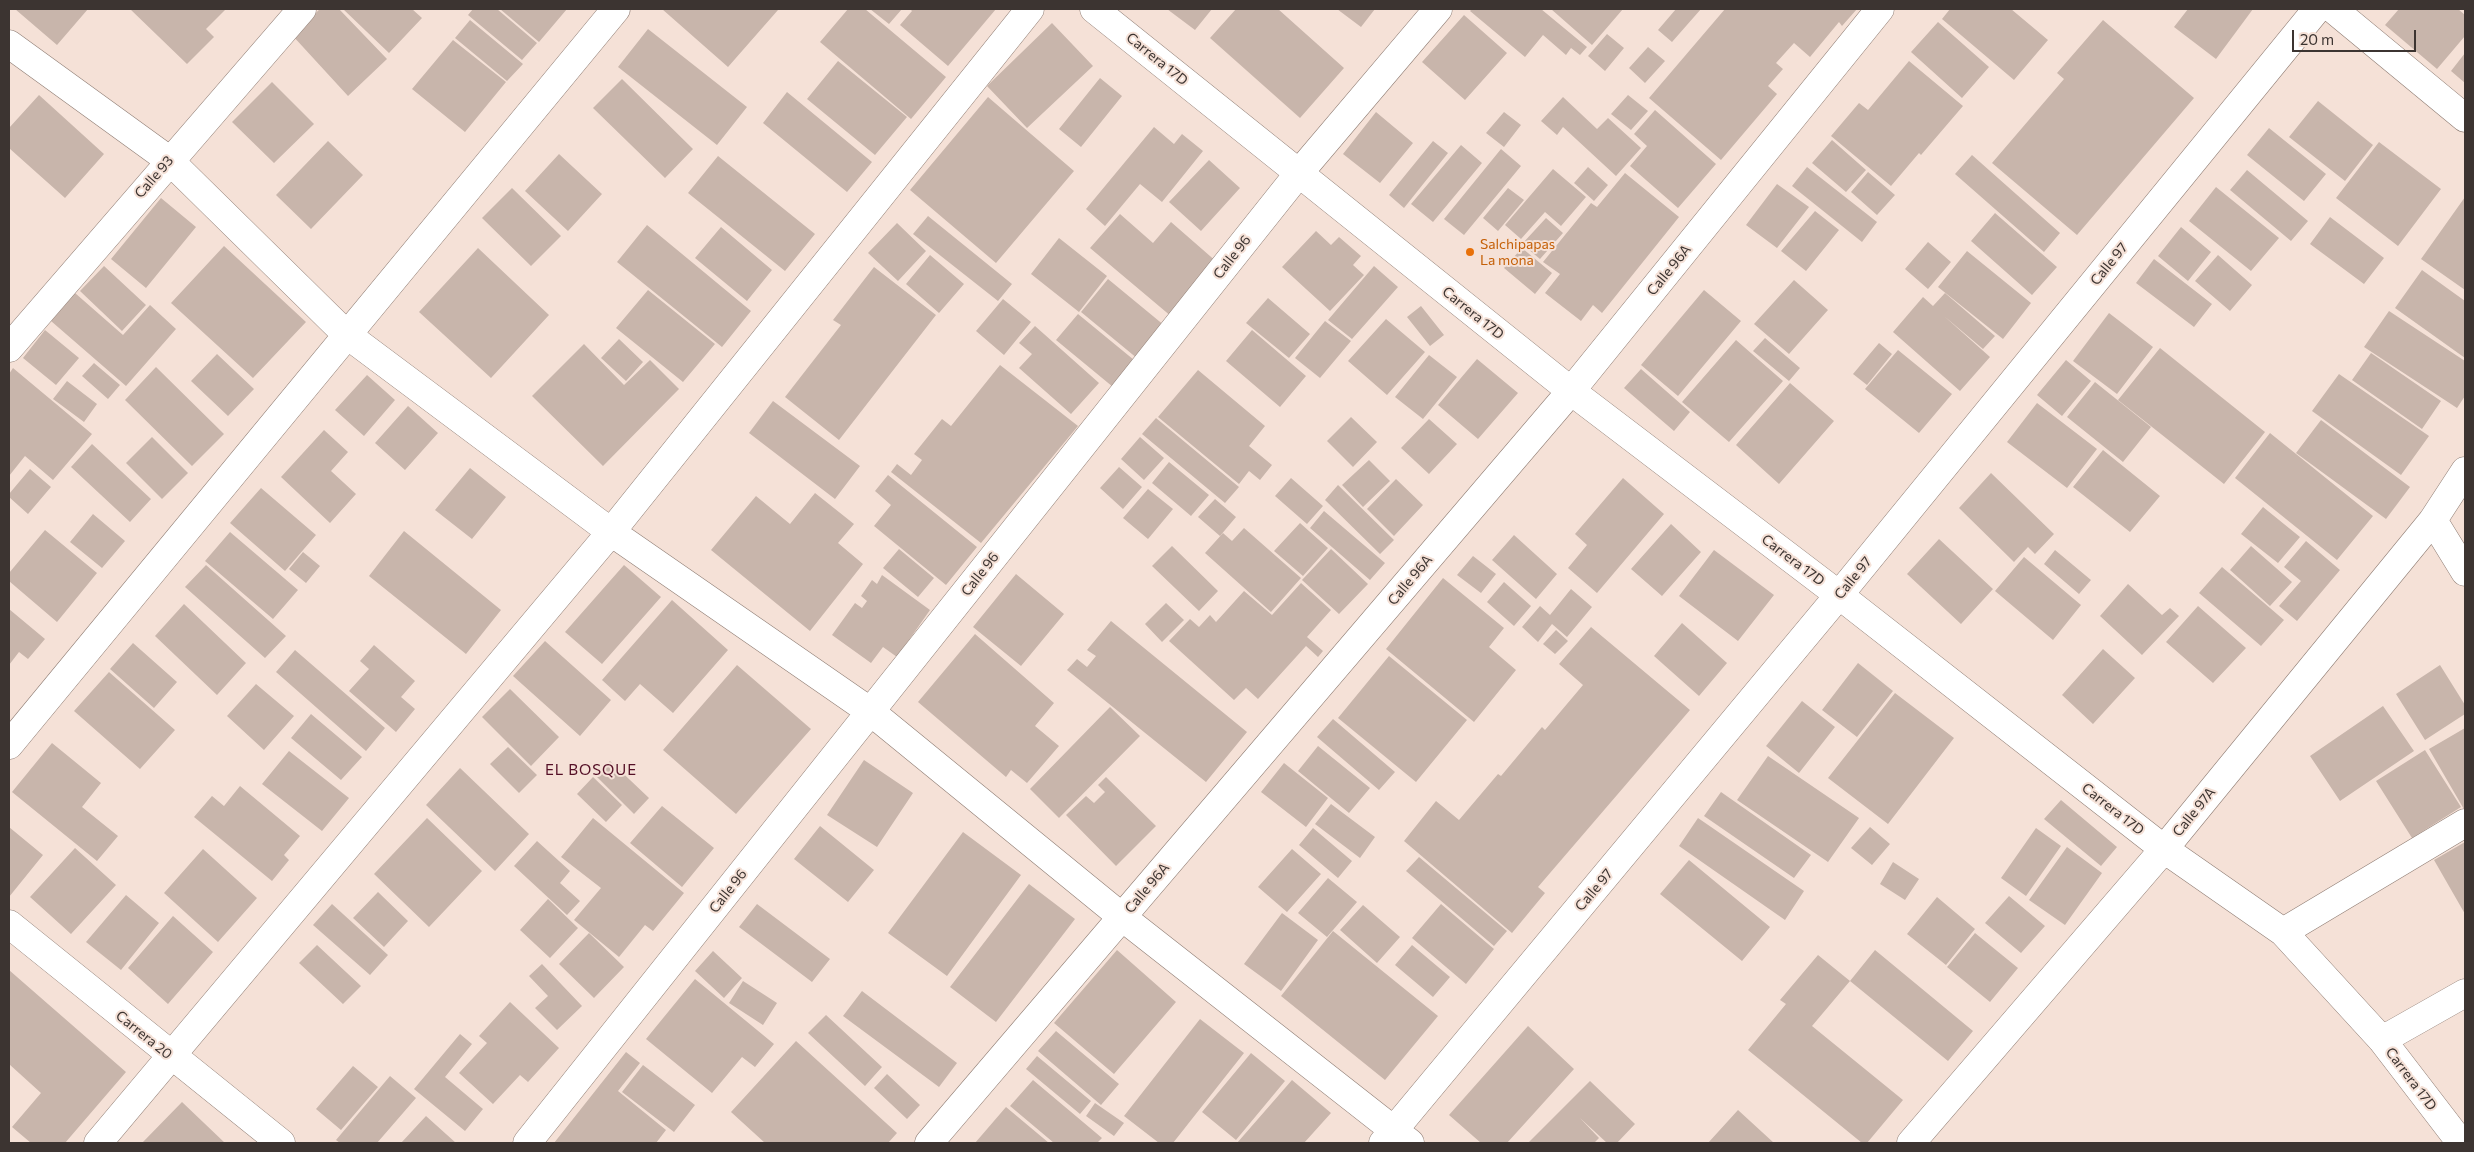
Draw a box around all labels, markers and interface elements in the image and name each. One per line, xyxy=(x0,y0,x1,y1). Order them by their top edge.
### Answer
scale bar xyxy=(2294,20,2418,52)
street label: Carrera 17D xyxy=(1123,29,1191,89)
text: 20 m xyxy=(2300,30,2334,48)
street label: Calle 93 xyxy=(131,152,177,202)
street label: Calle 96 xyxy=(1210,232,1254,282)
place label: Salchipapas La mona xyxy=(1480,236,1555,268)
street label: Calle 97 xyxy=(2087,239,2131,289)
street label: Calle 96A xyxy=(1643,241,1695,299)
marker: Salchipapas La mona xyxy=(1464,246,1476,258)
street label: Carrera 17D xyxy=(1439,283,1507,343)
street label: Carrera 17D xyxy=(1758,531,1828,589)
street label: Calle 96 xyxy=(958,549,1002,599)
street label: Calle 96A xyxy=(1384,551,1436,609)
street label: Calle 97 xyxy=(1831,553,1875,603)
district label: EL BOSQUE xyxy=(544,761,638,779)
street label: Carrera 17D xyxy=(2079,779,2147,839)
street label: Calle 97A xyxy=(2169,784,2219,840)
street label: Calle 96A xyxy=(1121,859,1173,917)
street label: Calle 97 xyxy=(1572,865,1616,915)
street label: Calle 96 xyxy=(706,866,750,916)
street label: Carrera 20 xyxy=(112,1007,176,1063)
street label: Carrera 17D xyxy=(2382,1044,2440,1114)

